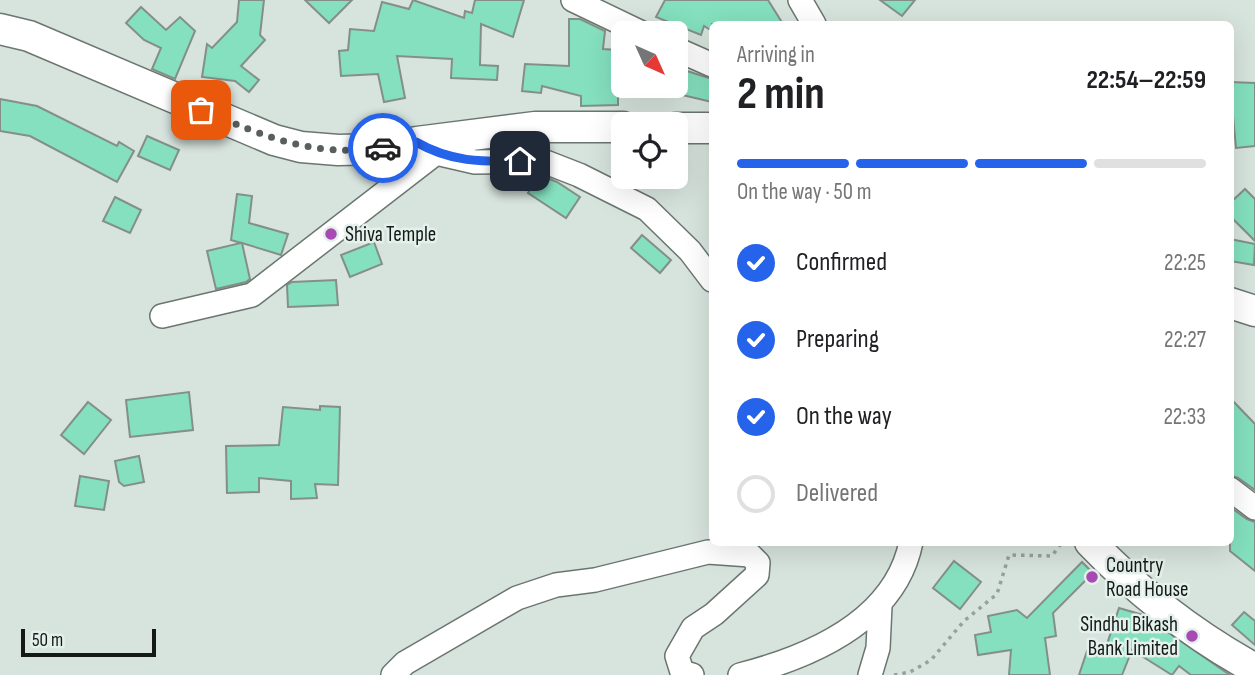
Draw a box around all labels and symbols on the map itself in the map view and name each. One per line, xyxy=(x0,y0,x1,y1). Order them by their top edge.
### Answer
north arrow xyxy=(611,21,688,98)
pin xyxy=(171,80,231,140)
courier xyxy=(348,113,418,183)
pin xyxy=(490,131,550,191)
place label: Shiva Temple xyxy=(345,222,436,247)
marker: Shiva Temple xyxy=(323,226,339,242)
place label: Country Road House xyxy=(1106,553,1188,602)
marker: Country Road House xyxy=(1084,569,1100,585)
place label: Sindhu Bikash Bank Limited xyxy=(1080,612,1178,661)
scale bar xyxy=(21,626,156,658)
marker: Sindhu Bikash Bank Limited xyxy=(1184,628,1200,644)

